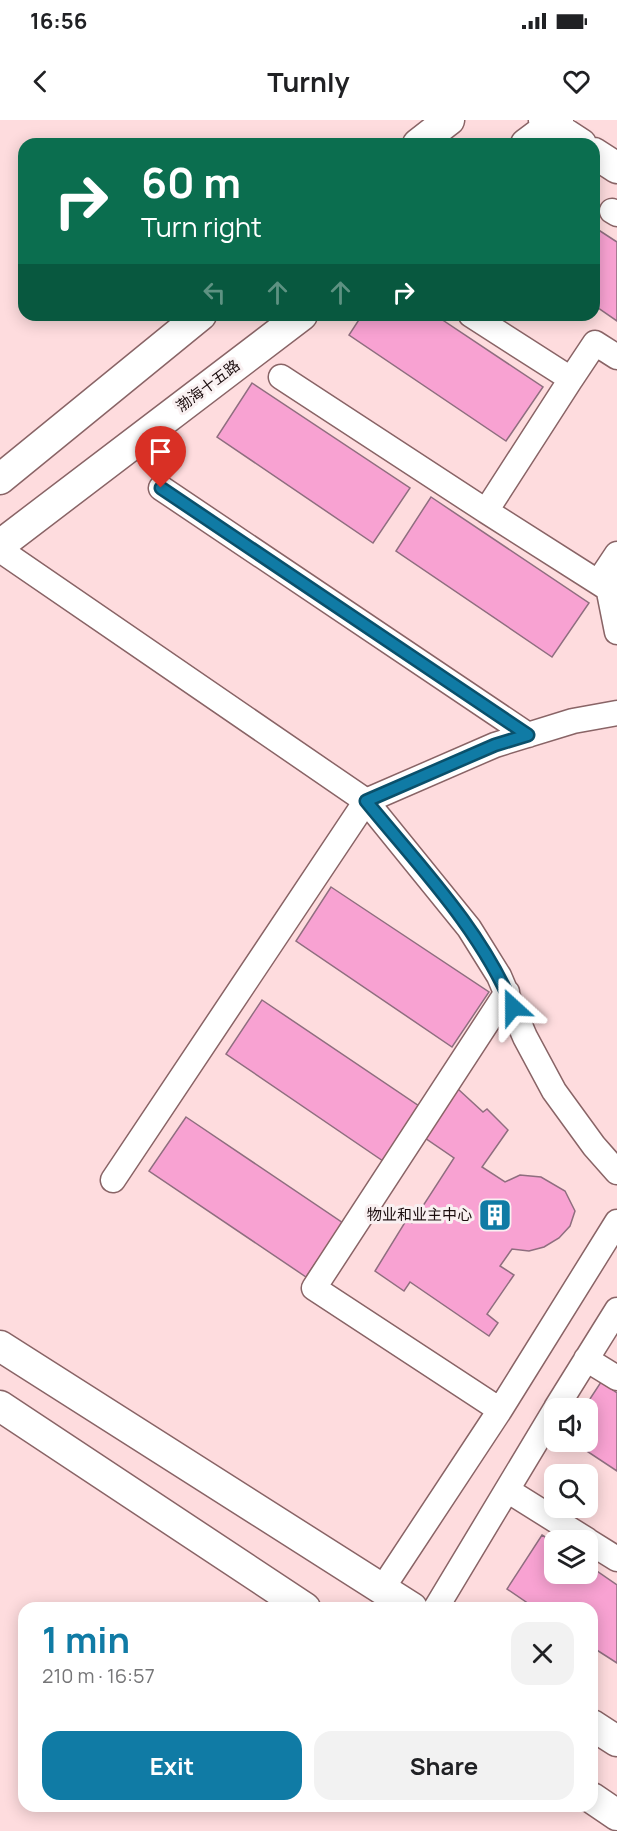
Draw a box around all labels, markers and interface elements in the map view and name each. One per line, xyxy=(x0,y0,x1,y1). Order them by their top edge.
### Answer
text: 16:56 xyxy=(30,6,87,36)
text: Turnly xyxy=(267,63,350,100)
icon: back xyxy=(24,65,57,98)
icon: heart xyxy=(560,65,593,98)
text: 60 m xyxy=(141,153,241,211)
icon: right xyxy=(42,162,120,240)
text: Turn right xyxy=(141,208,262,245)
icon: left xyxy=(198,276,231,309)
icon: ahead xyxy=(261,276,294,309)
icon: ahead xyxy=(324,276,357,309)
icon: right xyxy=(387,276,420,309)
street label: 渤海十五路 xyxy=(171,355,244,417)
pin xyxy=(135,426,186,488)
icon: arrive xyxy=(144,435,177,468)
position arrow xyxy=(481,975,545,1039)
building icon: 物业和业主中心 xyxy=(477,1197,513,1233)
place label: 物业和业主中心 xyxy=(367,1204,472,1225)
map controls xyxy=(544,1398,598,1584)
button: sound xyxy=(544,1398,598,1452)
button: search xyxy=(544,1464,598,1518)
button: layers xyxy=(544,1530,598,1584)
text: 1 min xyxy=(42,1615,130,1664)
button: close xyxy=(511,1622,574,1685)
text: 210 m · 16:57 xyxy=(42,1662,155,1689)
button: Exit xyxy=(42,1731,302,1800)
button: Share xyxy=(314,1731,574,1800)

